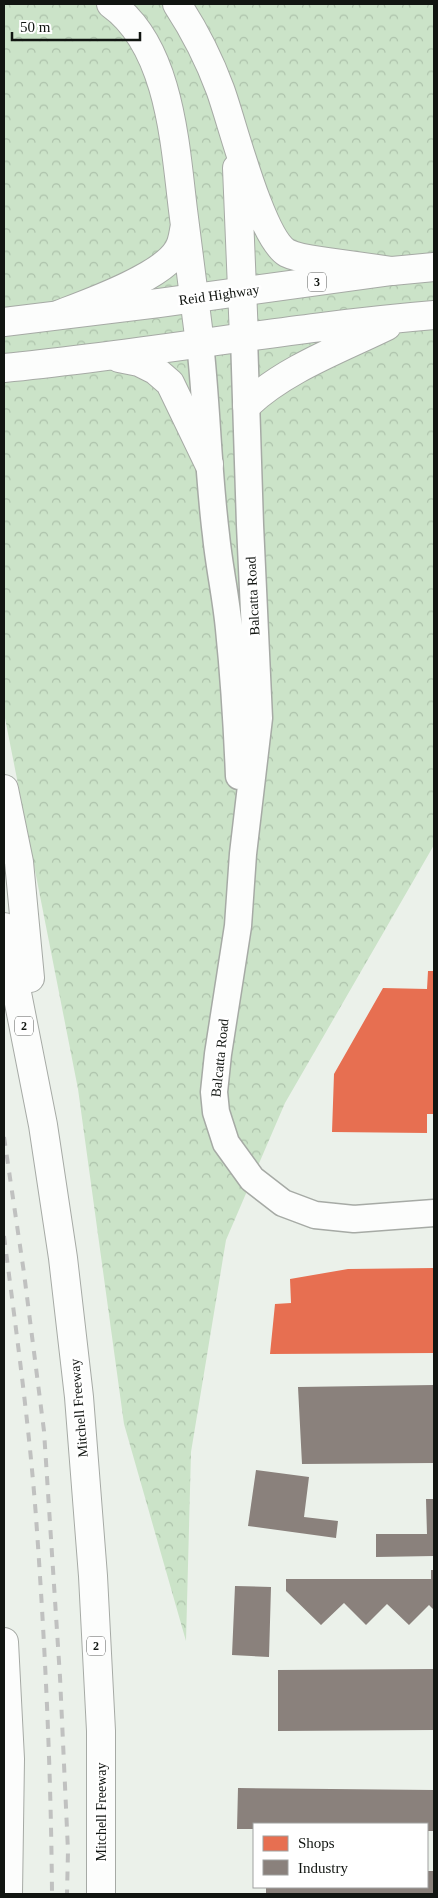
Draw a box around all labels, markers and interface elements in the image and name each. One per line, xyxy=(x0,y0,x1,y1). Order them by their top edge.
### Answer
scale bar xyxy=(12,10,140,42)
text: 50 m xyxy=(20,19,51,35)
road number: 3 xyxy=(308,272,326,292)
street label: Reid Highway xyxy=(178,282,260,308)
street label: Balcatta Road xyxy=(243,556,263,636)
road number: 2 xyxy=(15,1016,33,1036)
street label: Balcatta Road xyxy=(208,1018,232,1098)
street label: Mitchell Freeway xyxy=(67,1358,91,1458)
road number: 2 xyxy=(87,1636,105,1655)
street label: Mitchell Freeway xyxy=(94,1762,109,1862)
legend xyxy=(253,1823,428,1888)
text: Shops xyxy=(298,1835,335,1851)
text: Industry xyxy=(298,1860,348,1876)

